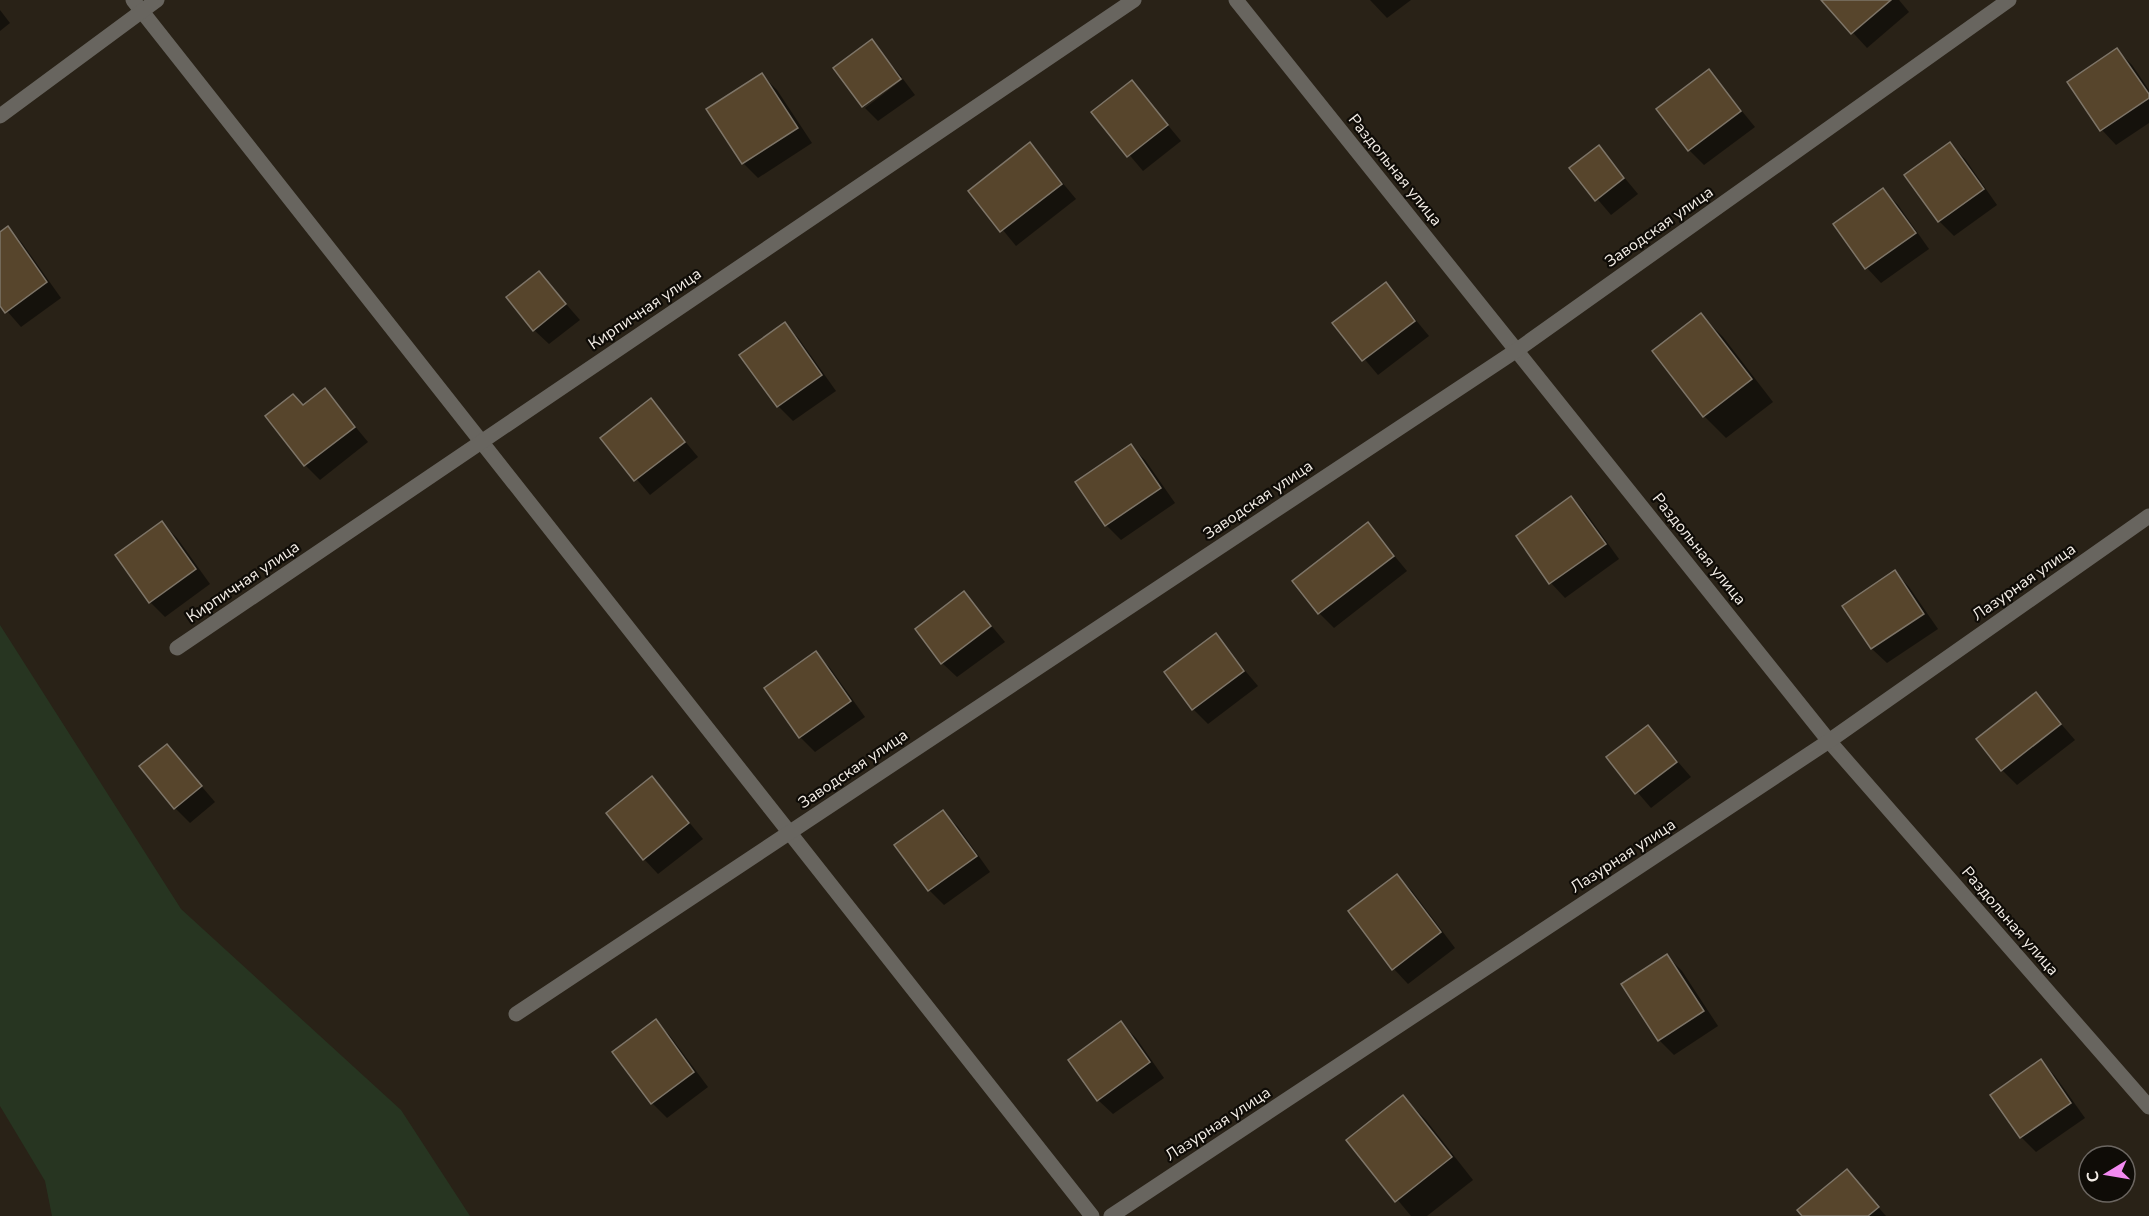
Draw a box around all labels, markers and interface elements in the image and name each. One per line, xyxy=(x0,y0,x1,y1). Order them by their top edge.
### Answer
street label: Раздольная улица xyxy=(1343,109,1447,231)
street label: Заводская улица xyxy=(1600,181,1718,273)
street label: Кирпичная улица xyxy=(584,263,706,355)
street label: Заводская улица xyxy=(1199,455,1317,545)
street label: Раздольная улица xyxy=(1647,488,1751,610)
street label: Кирпичная улица xyxy=(182,536,304,628)
street label: Лазурная улица xyxy=(1968,538,2080,626)
street label: Заводская улица xyxy=(794,724,912,814)
street label: Лазурная улица xyxy=(1566,814,1680,898)
street label: Раздольная улица xyxy=(1956,862,2064,980)
street label: Лазурная улица xyxy=(1161,1082,1275,1166)
north arrow xyxy=(2077,1144,2137,1204)
text: С xyxy=(2081,1169,2105,1184)

